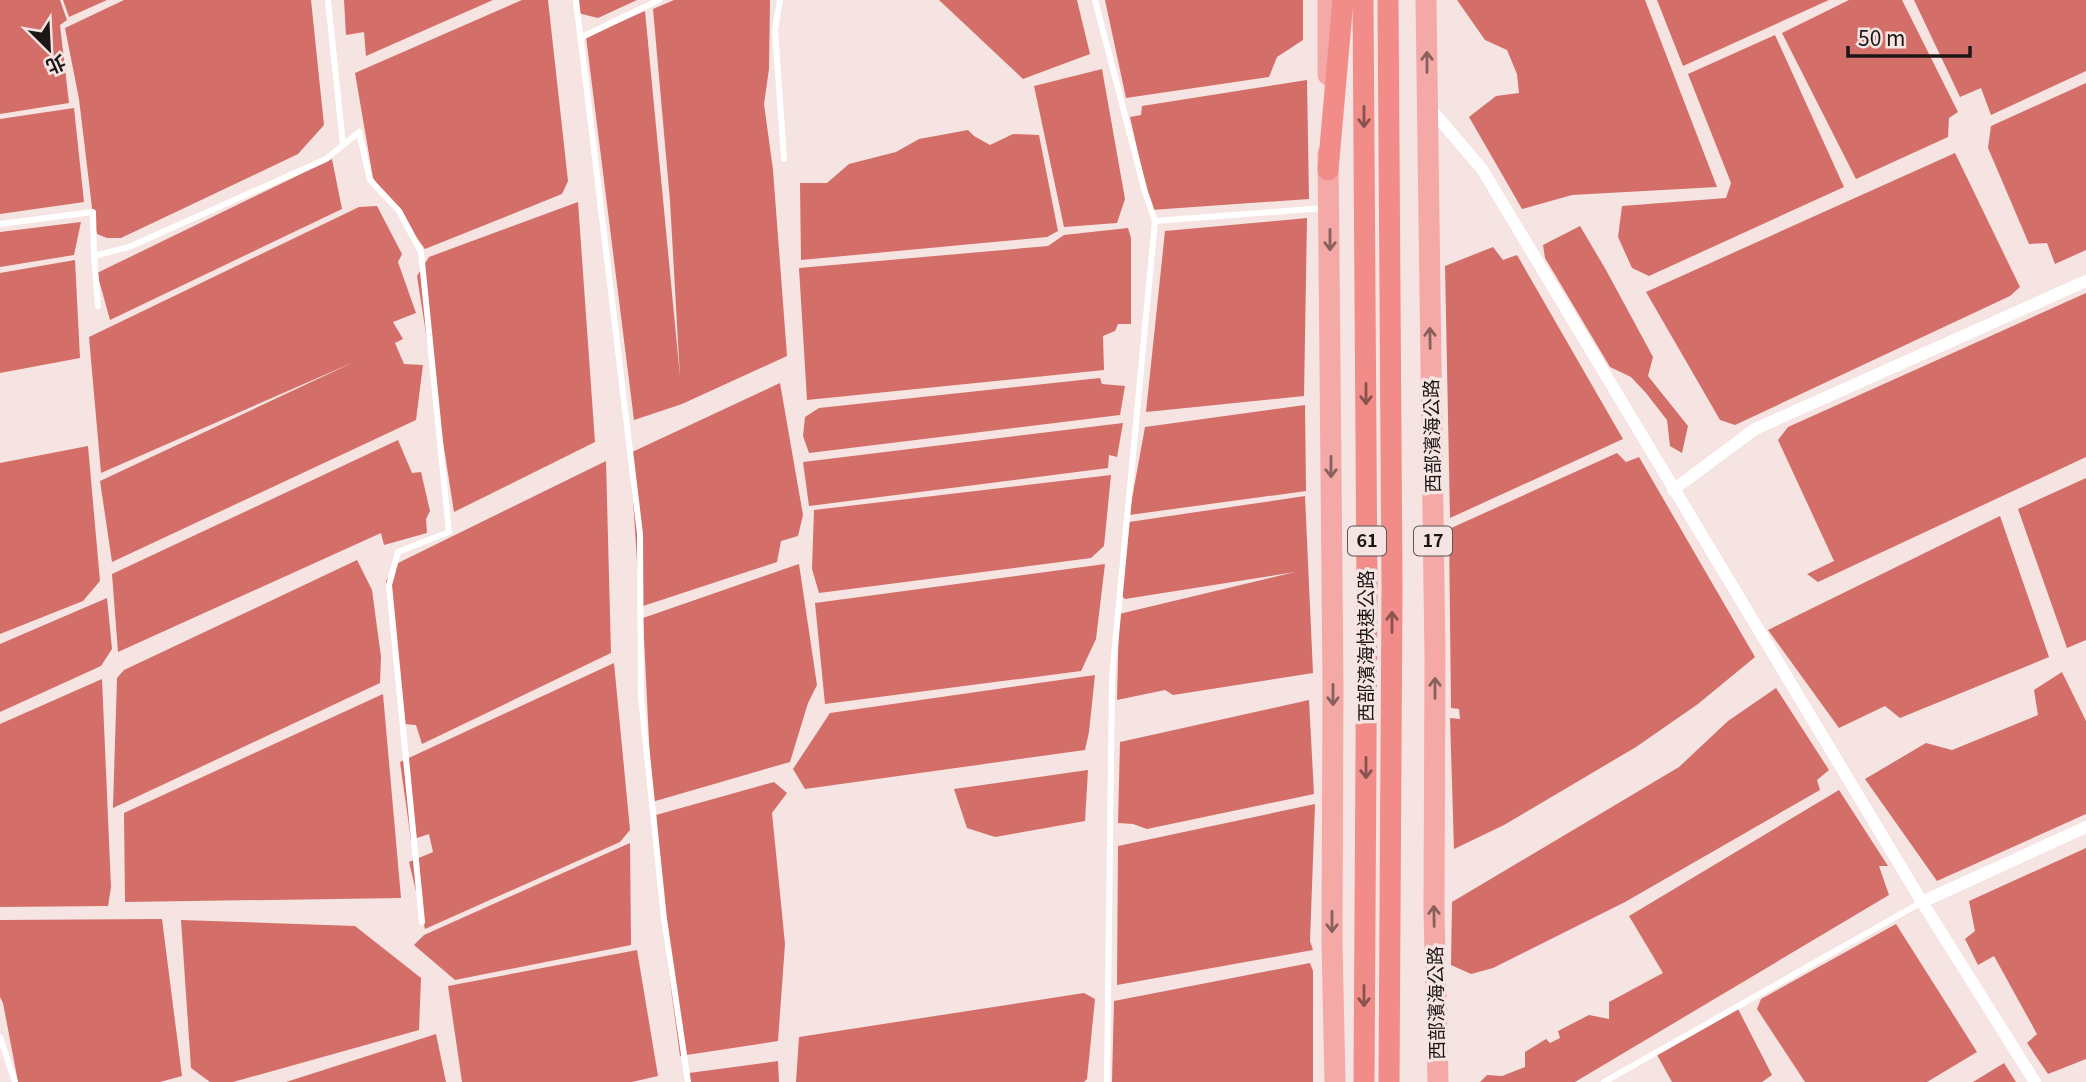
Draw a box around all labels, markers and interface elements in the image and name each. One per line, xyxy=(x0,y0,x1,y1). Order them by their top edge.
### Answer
north arrow xyxy=(14,14,84,84)
scale bar xyxy=(1848,14,1970,58)
text: 50 m xyxy=(1858,22,1905,52)
text: 北 xyxy=(42,50,71,82)
one-way arrow xyxy=(1420,51,1434,74)
one-way arrow xyxy=(1357,105,1371,128)
one-way arrow xyxy=(1323,228,1337,251)
one-way arrow xyxy=(1423,327,1437,350)
street label: 西部濱海公路 xyxy=(1416,379,1445,493)
one-way arrow xyxy=(1359,382,1373,405)
one-way arrow xyxy=(1324,455,1338,478)
road number: 61 xyxy=(1348,526,1386,556)
road number: 17 xyxy=(1414,526,1452,556)
street label: 西部濱海快速公路 xyxy=(1351,570,1378,722)
one-way arrow xyxy=(1385,611,1399,634)
one-way arrow xyxy=(1428,677,1442,700)
one-way arrow xyxy=(1326,683,1340,706)
one-way arrow xyxy=(1359,756,1373,779)
one-way arrow xyxy=(1427,905,1441,928)
one-way arrow xyxy=(1325,910,1339,933)
street label: 西部濱海公路 xyxy=(1420,946,1449,1060)
one-way arrow xyxy=(1358,984,1371,1007)

